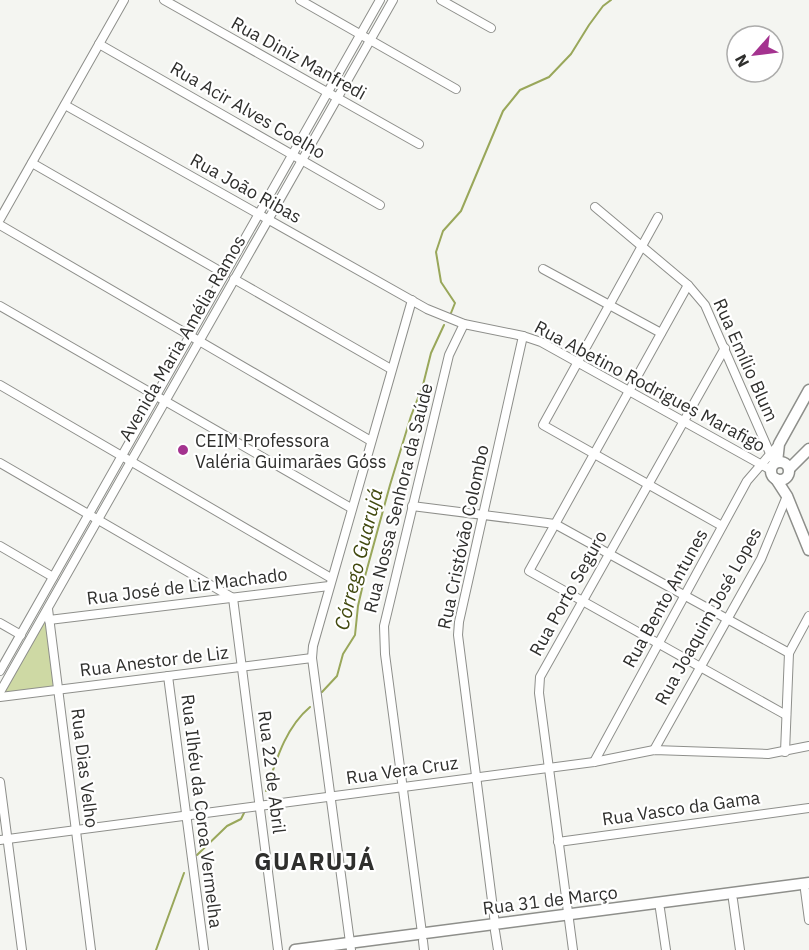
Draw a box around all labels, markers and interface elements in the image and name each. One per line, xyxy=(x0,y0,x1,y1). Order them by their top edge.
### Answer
street label: Rua Diniz Manfredi xyxy=(227,11,371,105)
north arrow xyxy=(725,24,785,84)
text: N xyxy=(730,51,753,71)
street label: Rua Acir Alves Coelho xyxy=(166,56,330,164)
street label: Rua João Ribas xyxy=(186,148,306,228)
street label: Avenida Maria Amélia Ramos xyxy=(114,231,250,445)
street label: Rua Emílio Blum xyxy=(709,295,783,425)
street label: Rua Abetino Rodrigues Marafigo xyxy=(531,315,769,457)
street label: Rua Nossa Senhora da Saúde xyxy=(358,381,438,615)
place label: CEIM Professora Valéria Guimarães Góss xyxy=(195,429,386,473)
marker: CEIM Professora Valéria Guimarães Góss xyxy=(176,443,190,457)
street label: Rua Cristóvão Colombo xyxy=(432,443,494,631)
water label: Córrego Guarujá xyxy=(327,485,389,633)
street label: Rua Joaquim José Lopes xyxy=(650,523,766,709)
street label: Rua Bento Antunes xyxy=(617,525,713,671)
street label: Rua Porto Seguro xyxy=(524,526,612,660)
street label: Rua José de Liz Machado xyxy=(85,562,289,610)
street label: Rua Anestor de Liz xyxy=(78,640,230,682)
street label: Rua Ilhéu da Coroa Vermelha xyxy=(176,693,228,930)
street label: Rua Dias Velho xyxy=(66,707,104,829)
street label: Rua 22 de Abril xyxy=(253,709,291,835)
street label: Rua Vera Cruz xyxy=(345,751,459,789)
street label: Rua Vasco da Gama xyxy=(600,785,762,830)
district label: GUARUJÁ xyxy=(254,845,376,877)
street label: Rua 31 de Março xyxy=(481,880,619,920)

